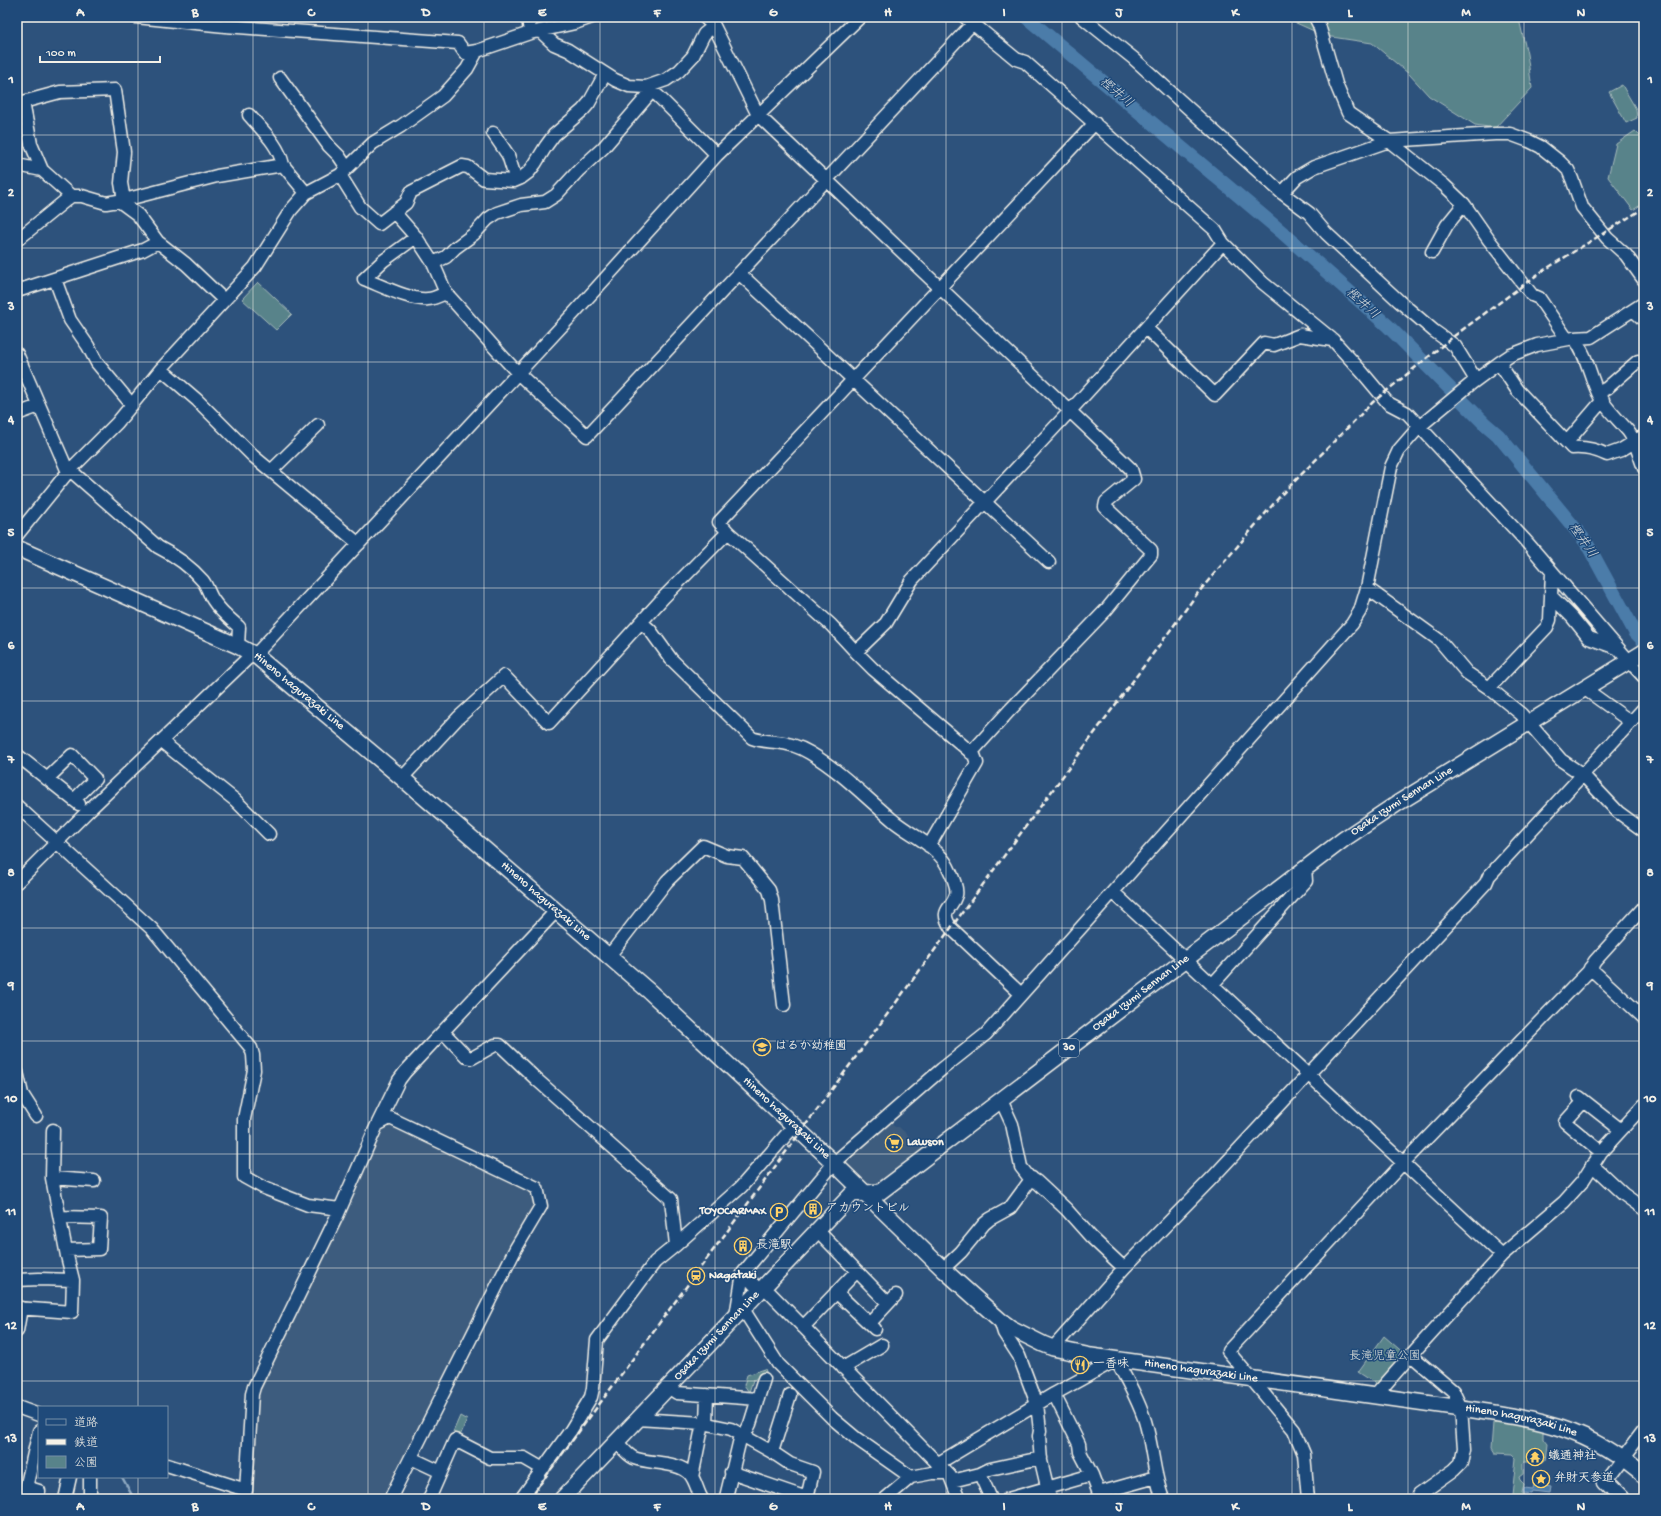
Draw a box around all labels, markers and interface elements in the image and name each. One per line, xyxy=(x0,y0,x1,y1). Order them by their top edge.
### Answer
text: A xyxy=(75,6,85,21)
text: B xyxy=(191,6,200,21)
text: C xyxy=(306,6,316,21)
text: D xyxy=(421,6,431,21)
text: E xyxy=(538,6,547,21)
text: F xyxy=(653,6,662,21)
text: G xyxy=(769,6,778,21)
text: H xyxy=(884,6,892,21)
text: I xyxy=(1002,6,1006,21)
text: J xyxy=(1115,6,1124,21)
text: K xyxy=(1230,6,1240,21)
text: L xyxy=(1348,6,1354,21)
text: M xyxy=(1461,6,1471,21)
text: N xyxy=(1577,6,1586,21)
scale bar xyxy=(40,38,160,64)
text: 100 m xyxy=(45,47,76,61)
text: 1 xyxy=(7,73,14,88)
text: 1 xyxy=(1646,73,1653,88)
water label: 樫井川 xyxy=(1096,74,1136,111)
text: 2 xyxy=(8,186,15,201)
text: 2 xyxy=(1647,186,1654,201)
water label: 樫井川 xyxy=(1342,285,1382,323)
text: 3 xyxy=(7,300,15,315)
text: 3 xyxy=(1646,300,1654,315)
text: 4 xyxy=(7,413,15,428)
text: 4 xyxy=(1646,413,1654,428)
water label: 樫井川 xyxy=(1565,520,1600,561)
text: 5 xyxy=(8,526,15,541)
text: 5 xyxy=(1647,526,1654,541)
text: 6 xyxy=(8,639,15,654)
text: 6 xyxy=(1647,639,1654,654)
street label: Hineno hagurazaki Line xyxy=(250,650,348,734)
text: 7 xyxy=(7,753,16,768)
text: 7 xyxy=(1646,753,1655,768)
street label: Osaka Izumi Sennan Line xyxy=(1348,763,1456,839)
street label: Hineno hagurazaki Line xyxy=(497,859,594,945)
text: 8 xyxy=(7,866,15,881)
text: 8 xyxy=(1646,866,1654,881)
street label: Osaka Izumi Sennan Line xyxy=(1090,951,1193,1035)
text: 9 xyxy=(7,979,15,994)
text: 9 xyxy=(1646,979,1654,994)
school or university icon: はるか幼稚園 xyxy=(752,1037,772,1057)
place label: はるか幼稚園 xyxy=(775,1039,847,1054)
road number: 30 xyxy=(1059,1039,1079,1057)
street label: Hineno hagurazaki Line xyxy=(739,1074,833,1163)
text: 10 xyxy=(4,1092,18,1107)
text: 10 xyxy=(1643,1092,1657,1107)
supermarket icon: Lawson xyxy=(884,1133,904,1153)
place label: Lawson xyxy=(907,1136,944,1150)
building icon: アカウントビル xyxy=(803,1199,823,1219)
parking icon: TOYOCARMAX xyxy=(769,1202,789,1222)
place label: アカウントビル xyxy=(826,1202,910,1216)
text: 11 xyxy=(5,1205,16,1220)
place label: TOYOCARMAX xyxy=(699,1205,767,1219)
text: 11 xyxy=(1644,1205,1655,1220)
building icon: 長滝駅 xyxy=(733,1236,753,1256)
place label: 長滝駅 xyxy=(756,1238,792,1253)
station icon: Nagataki xyxy=(686,1266,706,1286)
place label: Nagataki xyxy=(709,1269,757,1283)
street label: Osaka Izumi Sennan Line xyxy=(671,1288,763,1384)
text: 12 xyxy=(4,1319,17,1334)
text: 12 xyxy=(1643,1319,1656,1334)
park label: 長滝児童公園 xyxy=(1349,1349,1421,1364)
restaurant icon: 一香味 xyxy=(1070,1355,1090,1375)
place label: 一香味 xyxy=(1093,1357,1129,1372)
street label: Hineno hagurazaki Line xyxy=(1143,1357,1259,1386)
street label: Hineno hagurazaki Line xyxy=(1464,1402,1580,1441)
legend xyxy=(38,1406,168,1478)
text: 道路 xyxy=(74,1416,98,1431)
text: 13 xyxy=(4,1432,17,1447)
text: 13 xyxy=(1643,1432,1656,1447)
text: 鉄道 xyxy=(74,1436,98,1451)
temple icon: 蟻通神社 xyxy=(1525,1447,1545,1467)
place label: 蟻通神社 xyxy=(1548,1449,1596,1464)
text: 公園 xyxy=(74,1456,98,1471)
place icon: 弁財天参道 xyxy=(1531,1469,1551,1489)
place label: 弁財天参道 xyxy=(1554,1471,1614,1486)
text: A xyxy=(75,1500,85,1515)
text: B xyxy=(191,1500,200,1515)
text: C xyxy=(306,1500,316,1515)
text: D xyxy=(421,1500,431,1515)
text: E xyxy=(538,1500,547,1515)
text: F xyxy=(653,1500,662,1515)
text: G xyxy=(769,1500,778,1515)
text: H xyxy=(884,1500,892,1515)
text: I xyxy=(1002,1500,1006,1515)
text: J xyxy=(1115,1500,1124,1515)
text: K xyxy=(1230,1500,1240,1515)
text: L xyxy=(1348,1500,1354,1515)
text: M xyxy=(1461,1500,1471,1515)
text: N xyxy=(1577,1500,1586,1515)

